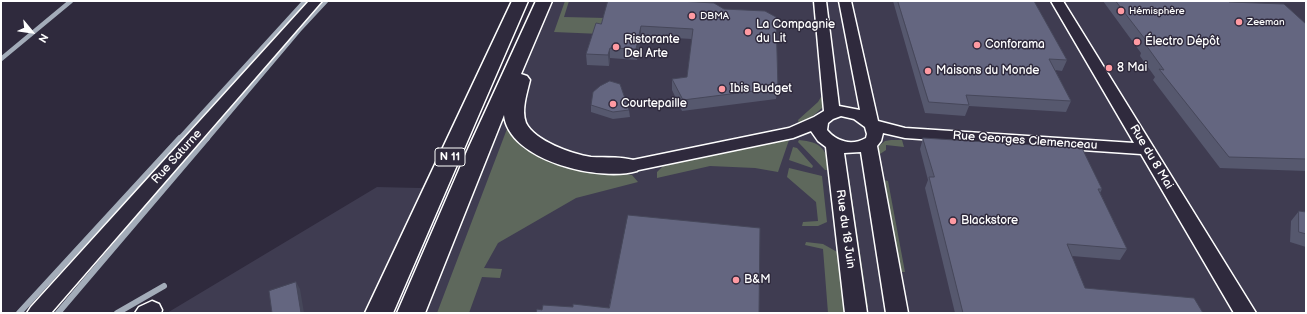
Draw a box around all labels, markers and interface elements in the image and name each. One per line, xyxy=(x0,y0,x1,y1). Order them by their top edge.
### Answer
place label: Hémisphère xyxy=(1129,5,1185,17)
marker: Hémisphère xyxy=(1116,6,1126,16)
place label: DBMA xyxy=(700,10,729,22)
marker: DBMA xyxy=(687,11,697,21)
north arrow xyxy=(12,12,52,52)
place label: Zeeman xyxy=(1247,16,1285,28)
marker: Zeeman xyxy=(1234,17,1244,27)
place label: La Compagnie du Lit xyxy=(756,18,835,46)
marker: La Compagnie du Lit xyxy=(743,27,753,37)
text: N xyxy=(35,31,51,45)
place label: Ristorante Del Arte xyxy=(624,33,680,61)
place label: Électro Dépôt xyxy=(1145,35,1220,49)
marker: Électro Dépôt xyxy=(1132,37,1142,47)
place label: Conforama xyxy=(985,38,1045,52)
marker: Conforama xyxy=(972,40,982,50)
marker: Ristorante Del Arte xyxy=(611,42,621,52)
place label: 8 Mai xyxy=(1117,61,1147,75)
marker: 8 Mai xyxy=(1104,63,1114,73)
place label: Maisons du Monde xyxy=(936,64,1039,78)
marker: Maisons du Monde xyxy=(923,66,933,76)
place label: Ibis Budget xyxy=(730,82,792,96)
marker: Ibis Budget xyxy=(717,84,727,94)
place label: Courtepaille xyxy=(621,97,687,111)
marker: Courtepaille xyxy=(608,99,618,109)
street label: Rue du 8 Mai xyxy=(1126,122,1176,192)
street label: Rue Saturne xyxy=(149,127,205,187)
street label: Rue Georges Clemenceau xyxy=(952,129,1098,153)
road number: N 11 xyxy=(435,148,465,166)
street label: Rue du 18 Juin xyxy=(832,189,858,269)
place label: Blackstore xyxy=(961,214,1018,228)
marker: Blackstore xyxy=(948,216,958,226)
place label: B&M xyxy=(744,273,771,287)
marker: B&M xyxy=(731,275,741,285)

